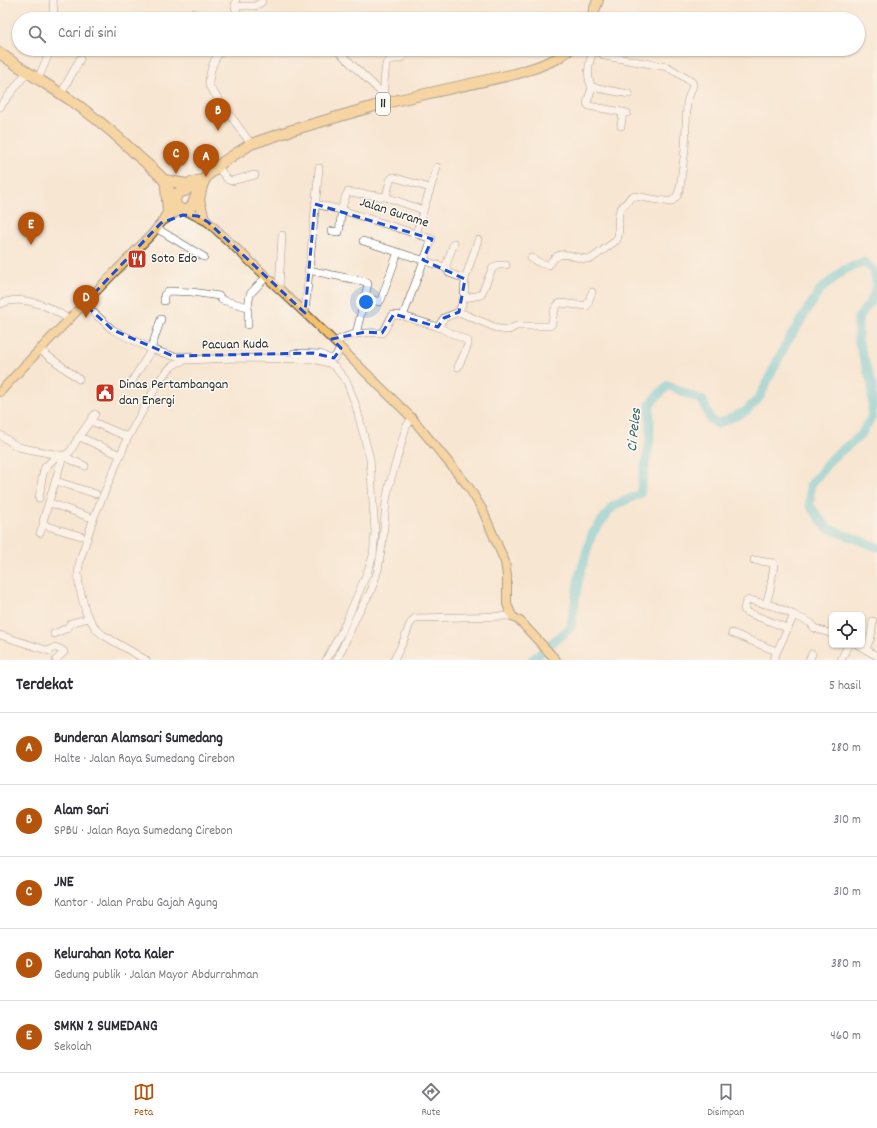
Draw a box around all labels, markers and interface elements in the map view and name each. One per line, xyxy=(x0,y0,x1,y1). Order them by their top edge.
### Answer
search box xyxy=(12,12,865,56)
icon: search xyxy=(26,23,48,45)
text: Cari di sini xyxy=(58,23,116,45)
road number: 11 xyxy=(376,93,390,115)
pin: B xyxy=(205,98,231,131)
pin: C xyxy=(163,141,189,174)
pin: A xyxy=(193,144,219,177)
street label: Jalan Gurame xyxy=(357,192,431,234)
pin: E xyxy=(18,212,44,245)
restaurant icon: Soto Edo xyxy=(126,248,148,270)
place label: Soto Edo xyxy=(151,249,197,269)
pin: D xyxy=(73,285,99,318)
your location xyxy=(356,292,376,312)
street label: Pacuan Kuda xyxy=(202,334,269,356)
place label: Dinas Pertambangan dan Energi xyxy=(119,375,228,411)
public building icon: Dinas Pertambangan dan Energi xyxy=(94,382,116,404)
water label: Ci Peles xyxy=(622,407,648,453)
map controls xyxy=(829,612,865,648)
button: locate xyxy=(829,612,865,648)
text: Terdekat xyxy=(16,674,73,698)
text: 5 hasil xyxy=(829,677,861,696)
text: Bunderan Alamsari Sumedang xyxy=(54,728,223,750)
text: A xyxy=(25,739,33,758)
text: 280 m xyxy=(831,739,861,758)
text: Halte · Jalan Raya Sumedang Cirebon xyxy=(54,750,235,769)
text: Alam Sari xyxy=(54,800,109,822)
text: B xyxy=(26,811,32,830)
text: 310 m xyxy=(833,811,861,830)
text: SPBU · Jalan Raya Sumedang Cirebon xyxy=(54,822,232,841)
text: JNE xyxy=(54,872,74,894)
text: C xyxy=(26,883,32,902)
text: 310 m xyxy=(833,883,861,902)
text: Kantor · Jalan Prabu Gajah Agung xyxy=(54,894,218,913)
text: Kelurahan Kota Kaler xyxy=(54,944,174,966)
text: D xyxy=(26,955,32,974)
text: 380 m xyxy=(831,955,861,974)
text: Gedung publik · Jalan Mayor Abdurrahman xyxy=(54,966,258,985)
text: SMKN 2 SUMEDANG xyxy=(54,1016,158,1038)
text: E xyxy=(26,1027,32,1046)
text: 460 m xyxy=(830,1027,861,1046)
text: Sekolah xyxy=(54,1038,92,1057)
tab: Peta xyxy=(133,1081,155,1121)
tab: Rute xyxy=(420,1081,442,1121)
tab: Disimpan xyxy=(707,1081,744,1121)

